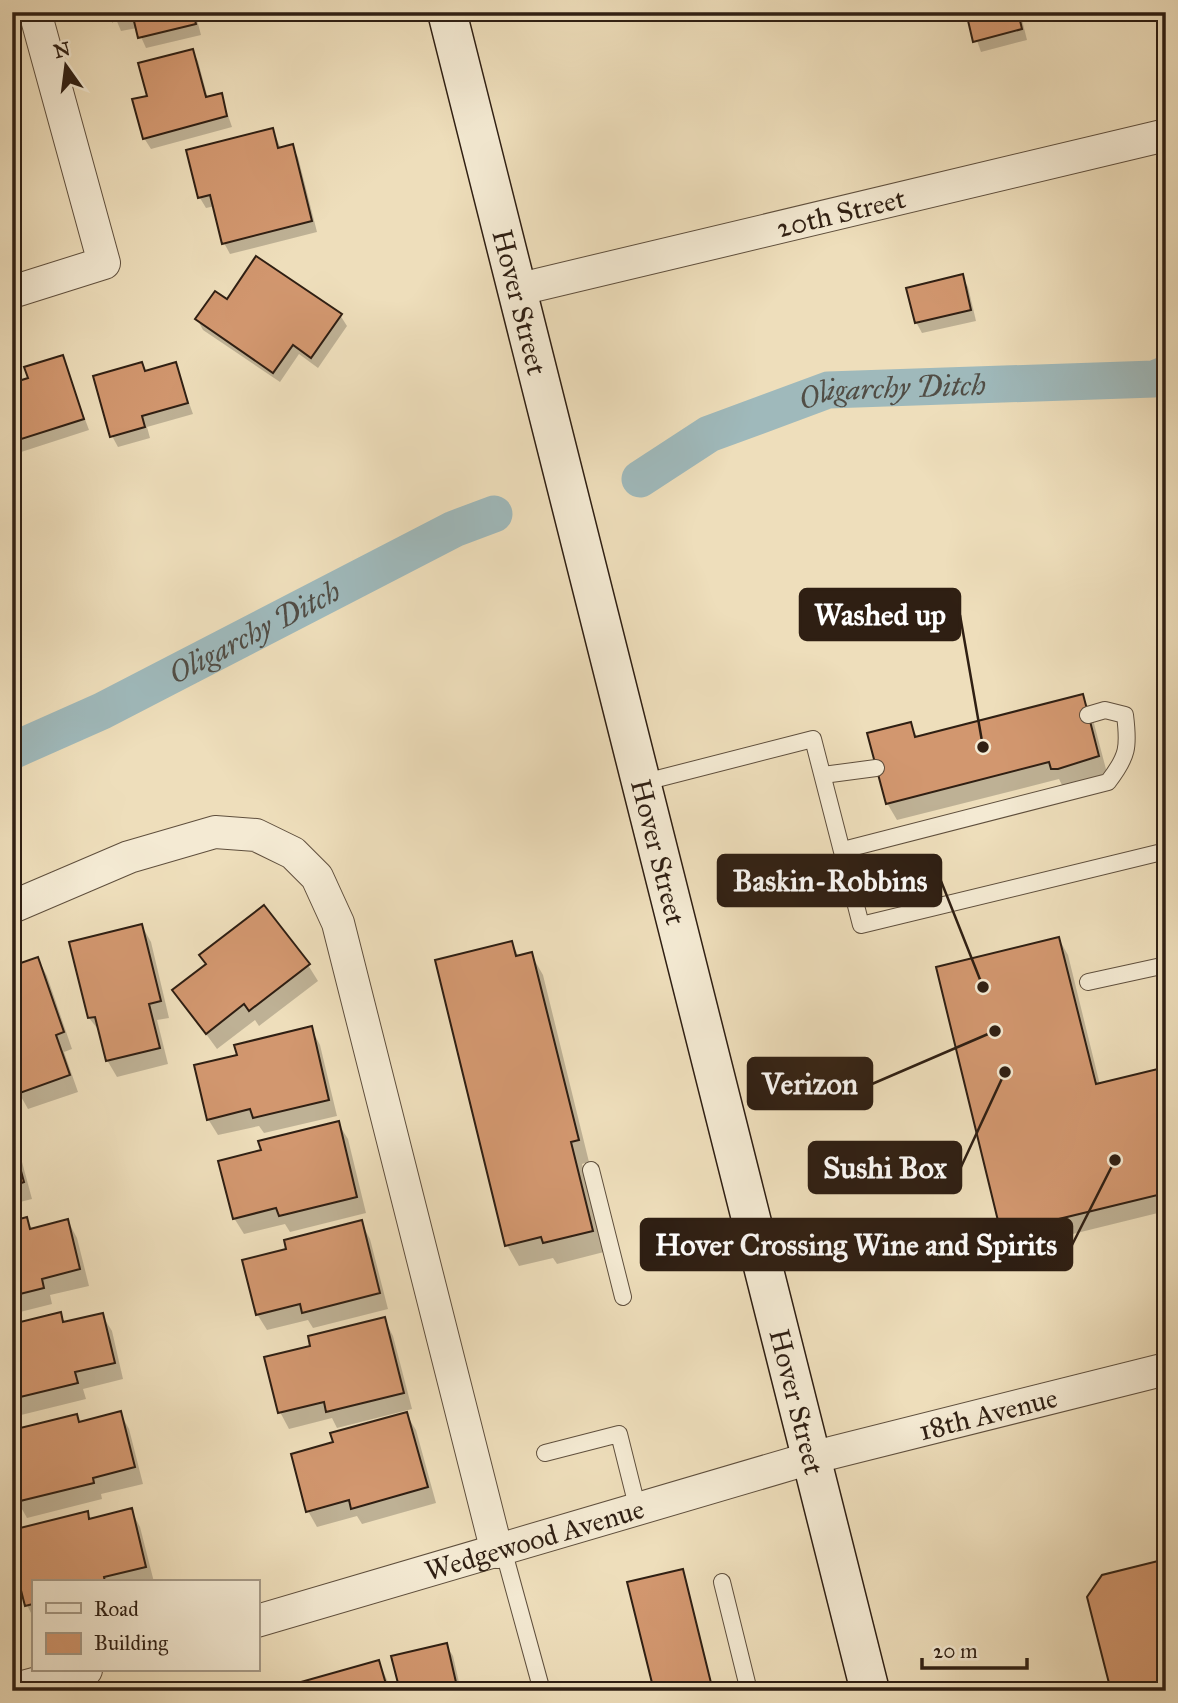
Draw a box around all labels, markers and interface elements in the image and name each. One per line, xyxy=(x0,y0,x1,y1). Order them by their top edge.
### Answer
north arrow xyxy=(32,32,102,102)
text: N xyxy=(51,37,73,63)
street label: 20th Street xyxy=(773,181,909,245)
street label: Hover Street xyxy=(484,226,555,379)
water label: Oligarchy Ditch xyxy=(793,367,987,417)
water label: Oligarchy Ditch xyxy=(162,573,347,691)
callout: Washed up xyxy=(800,589,960,640)
text: Washed up xyxy=(814,597,946,633)
street label: Hover Street xyxy=(623,775,693,928)
callout: Baskin-Robbins xyxy=(718,855,941,906)
text: Baskin-Robbins xyxy=(733,863,927,899)
callout: Verizon xyxy=(748,1058,872,1109)
text: Verizon xyxy=(761,1066,859,1102)
callout: Sushi Box xyxy=(809,1142,961,1193)
text: Sushi Box xyxy=(823,1150,948,1186)
callout: Hover Crossing Wine and Spirits xyxy=(641,1219,1072,1270)
text: Hover Crossing Wine and Spirits xyxy=(655,1227,1057,1263)
street label: Hover Street xyxy=(761,1325,832,1478)
street label: 18th Avenue xyxy=(915,1380,1061,1448)
street label: Wedgewood Avenue xyxy=(421,1491,648,1589)
legend xyxy=(32,1580,259,1672)
text: Road xyxy=(94,1596,139,1622)
scale bar xyxy=(922,1626,1028,1670)
text: Building xyxy=(94,1630,168,1656)
text: 20 m xyxy=(933,1638,978,1664)

